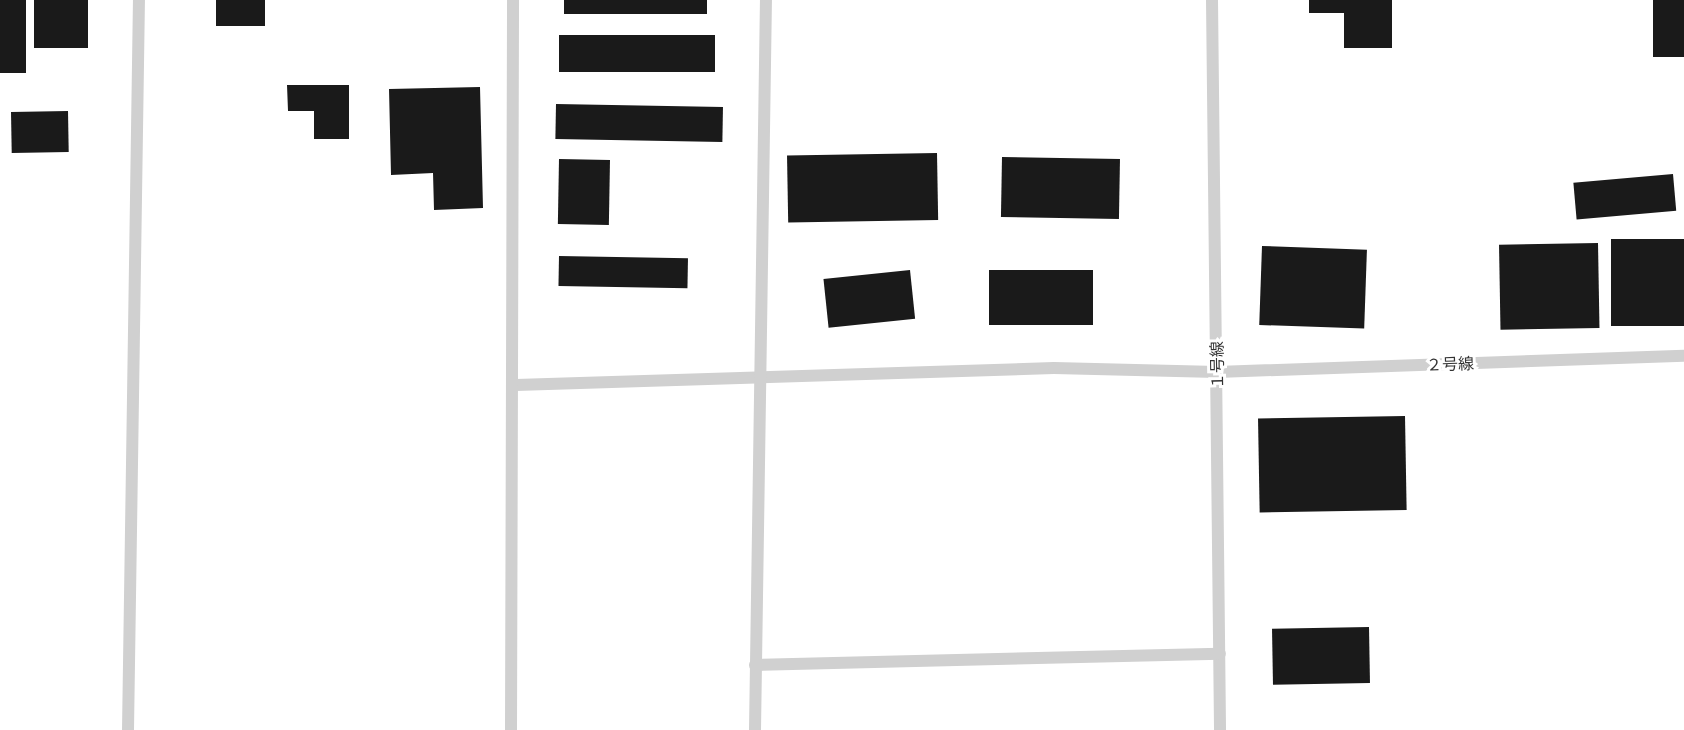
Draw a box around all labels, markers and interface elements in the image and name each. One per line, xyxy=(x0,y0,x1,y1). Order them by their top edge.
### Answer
street label: １号線 xyxy=(1207,341,1227,389)
street label: ２号線 xyxy=(1426,354,1474,374)

